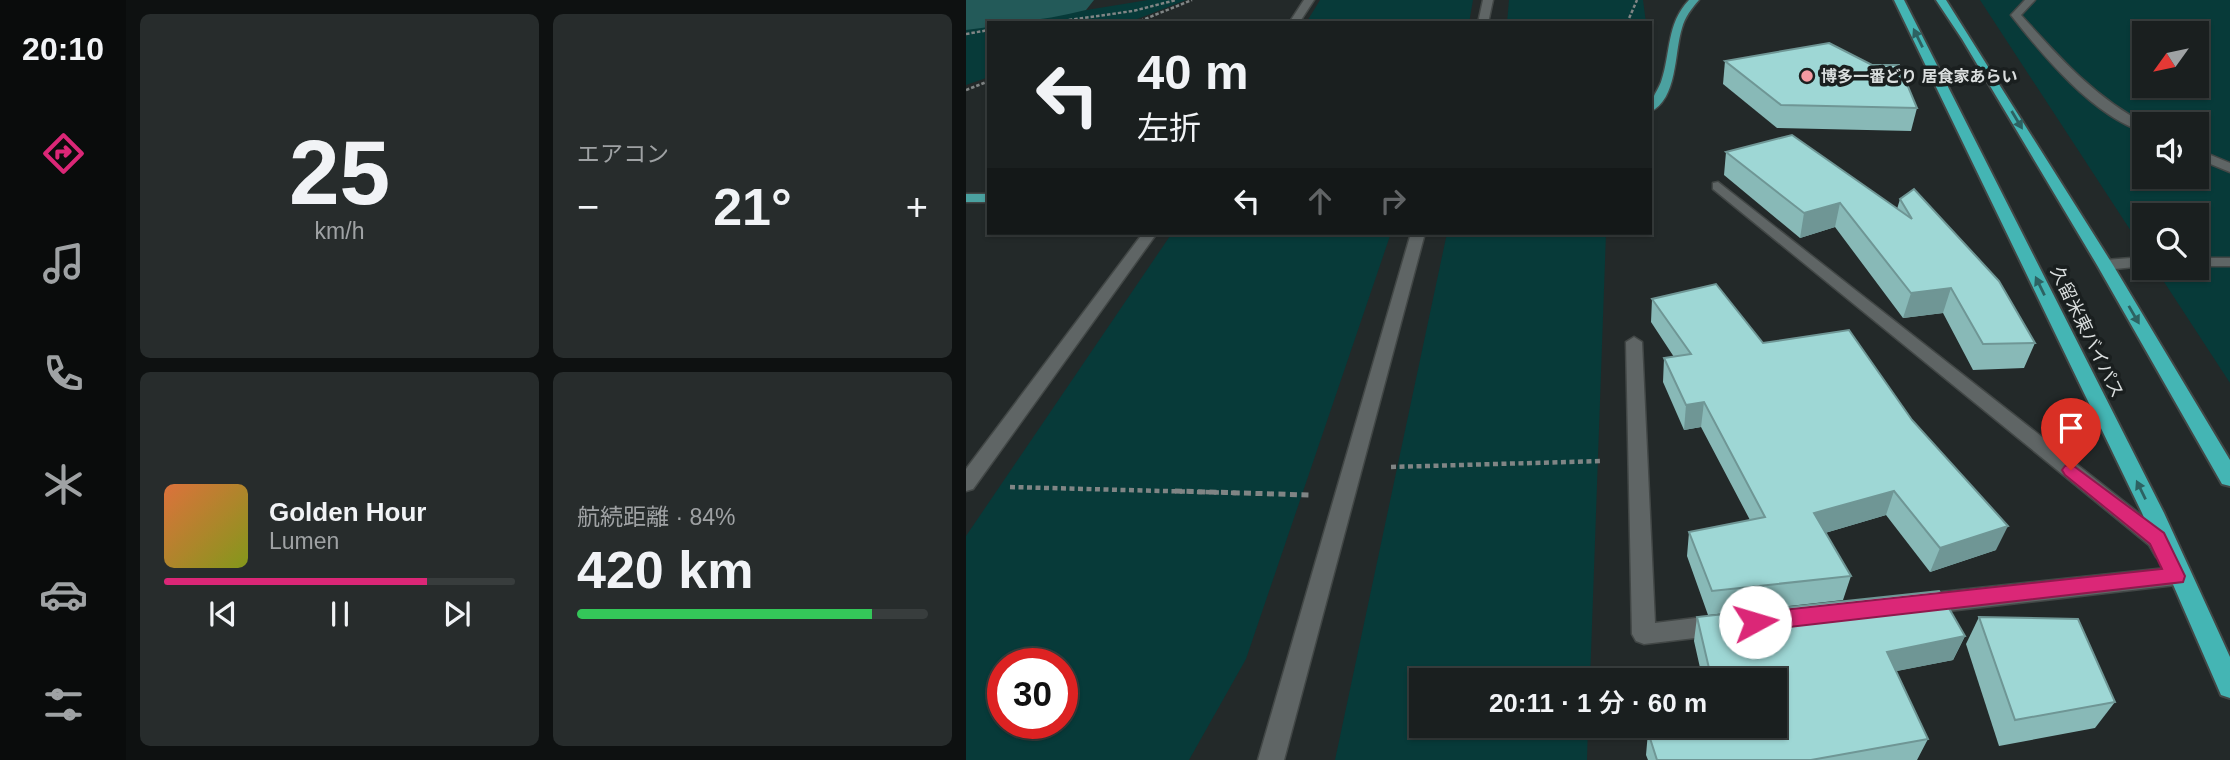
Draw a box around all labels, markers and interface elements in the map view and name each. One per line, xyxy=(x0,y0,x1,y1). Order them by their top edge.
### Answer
north arrow xyxy=(2132,21,2208,98)
map controls xyxy=(2132,21,2209,280)
one-way arrow xyxy=(1912,28,1923,48)
text: 20:10 xyxy=(22,31,104,67)
text: 40 m xyxy=(1137,45,1249,99)
icon: left xyxy=(1022,49,1113,140)
place label: 博多一番どり 居食家あらい xyxy=(1821,67,2017,85)
marker: 博多一番どり 居食家あらい xyxy=(1799,68,1815,84)
text: 左折 xyxy=(1137,110,1201,146)
one-way arrow xyxy=(2011,110,2024,129)
button: sound xyxy=(2132,112,2209,189)
text: 25 xyxy=(289,122,390,223)
icon: directions xyxy=(39,129,88,178)
text: エアコン xyxy=(577,141,669,167)
text: 21° xyxy=(713,178,792,236)
icon: left xyxy=(1228,182,1266,220)
icon: ahead xyxy=(1301,182,1339,220)
icon: right xyxy=(1374,182,1412,220)
text: − xyxy=(577,186,599,228)
text: + xyxy=(906,186,928,228)
button: search xyxy=(2132,203,2209,280)
text: km/h xyxy=(315,218,364,244)
icon: music xyxy=(39,239,88,288)
street label: 久留米東バイパス xyxy=(2047,263,2127,401)
one-way arrow xyxy=(2035,276,2046,296)
one-way arrow xyxy=(2128,305,2141,324)
icon: phone xyxy=(39,349,88,398)
pin xyxy=(2041,398,2101,470)
icon: arrive xyxy=(2052,409,2090,447)
icon: climate xyxy=(39,460,88,509)
one-way arrow xyxy=(2136,480,2147,500)
text: Golden Hour xyxy=(269,497,426,527)
text: 航続距離 · 84% xyxy=(577,504,735,530)
text: Lumen xyxy=(269,528,339,554)
text: 420 km xyxy=(577,541,753,599)
icon: car xyxy=(39,570,88,619)
position arrow xyxy=(1718,585,1792,659)
icon: previous xyxy=(204,595,242,633)
icon: pause xyxy=(321,595,359,633)
icon: next xyxy=(438,595,476,633)
speed limit sign: 30 xyxy=(987,648,1078,739)
icon: filters xyxy=(39,680,88,729)
text: 20:11 · 1 分 · 60 m xyxy=(1489,688,1707,718)

